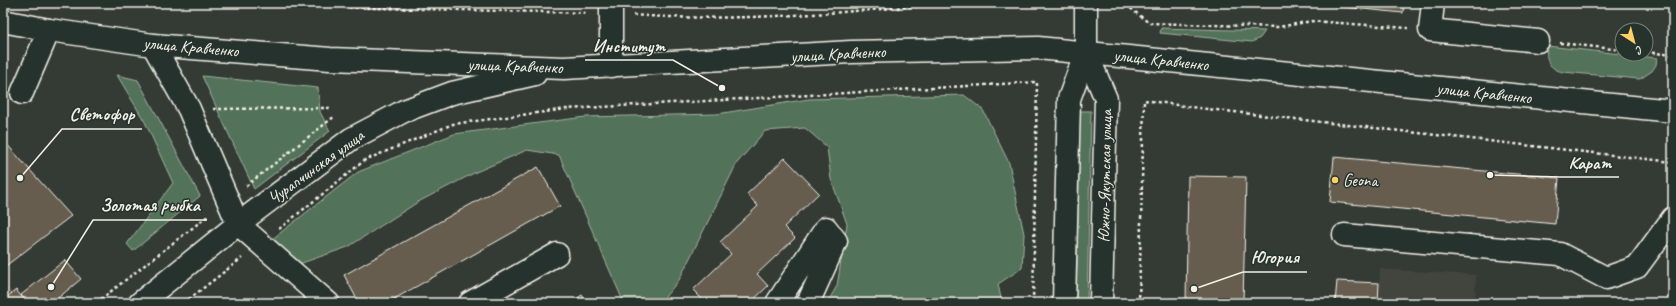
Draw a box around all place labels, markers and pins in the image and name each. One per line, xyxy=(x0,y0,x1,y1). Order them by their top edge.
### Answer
callout: Институт xyxy=(585,30,673,60)
callout: Светофор xyxy=(62,99,142,129)
callout: Карат xyxy=(1560,147,1619,177)
place label: Geona xyxy=(1343,170,1379,191)
marker: Geona xyxy=(1330,175,1340,185)
callout: Золотая рыбка xyxy=(93,190,207,220)
callout: Югория xyxy=(1243,242,1307,272)

